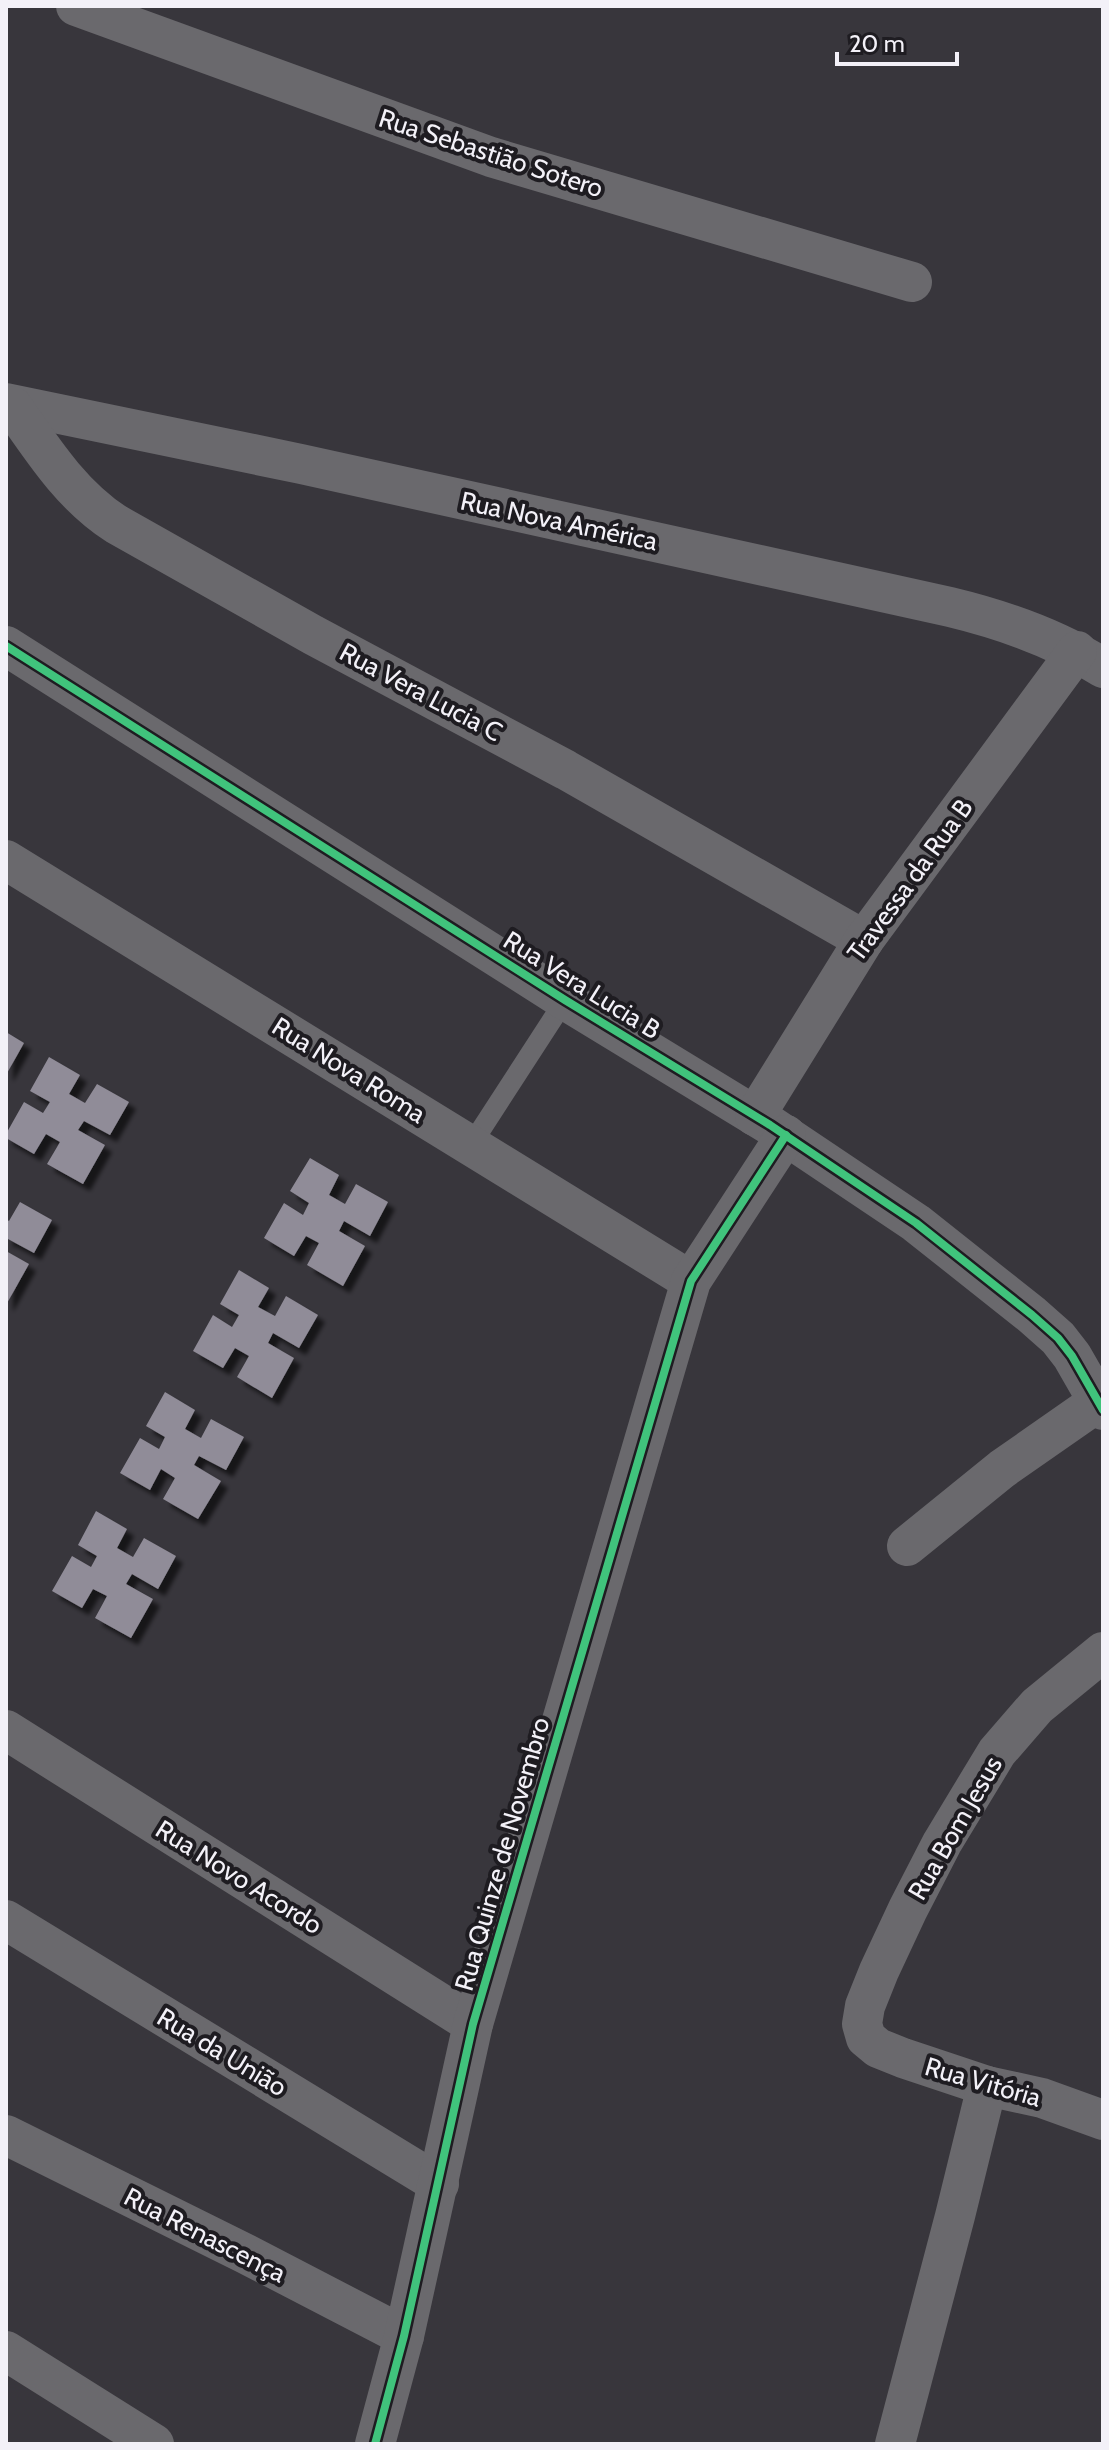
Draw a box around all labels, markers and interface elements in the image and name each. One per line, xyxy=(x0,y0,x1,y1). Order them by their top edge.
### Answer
scale bar xyxy=(837,16,957,66)
text: 20 m xyxy=(849,29,905,58)
street label: Rua Sebastião Sotero xyxy=(375,102,607,204)
street label: Rua Nova América xyxy=(458,485,661,558)
street label: Rua Vera Lucia C xyxy=(334,636,508,748)
street label: Travessa da Rua B xyxy=(840,793,980,967)
street label: Rua Vera Lucia B xyxy=(498,924,666,1046)
street label: Rua Nova Roma xyxy=(266,1010,432,1130)
street label: Rua Quinze de Novembro xyxy=(448,1714,556,1994)
street label: Rua Bom Jesus xyxy=(901,1750,1009,1906)
street label: Rua Novo Acordo xyxy=(150,1813,328,1941)
street label: Rua da União xyxy=(151,2001,293,2103)
street label: Rua Vitória xyxy=(921,2050,1045,2114)
street label: Rua Renascença xyxy=(119,2180,292,2290)

